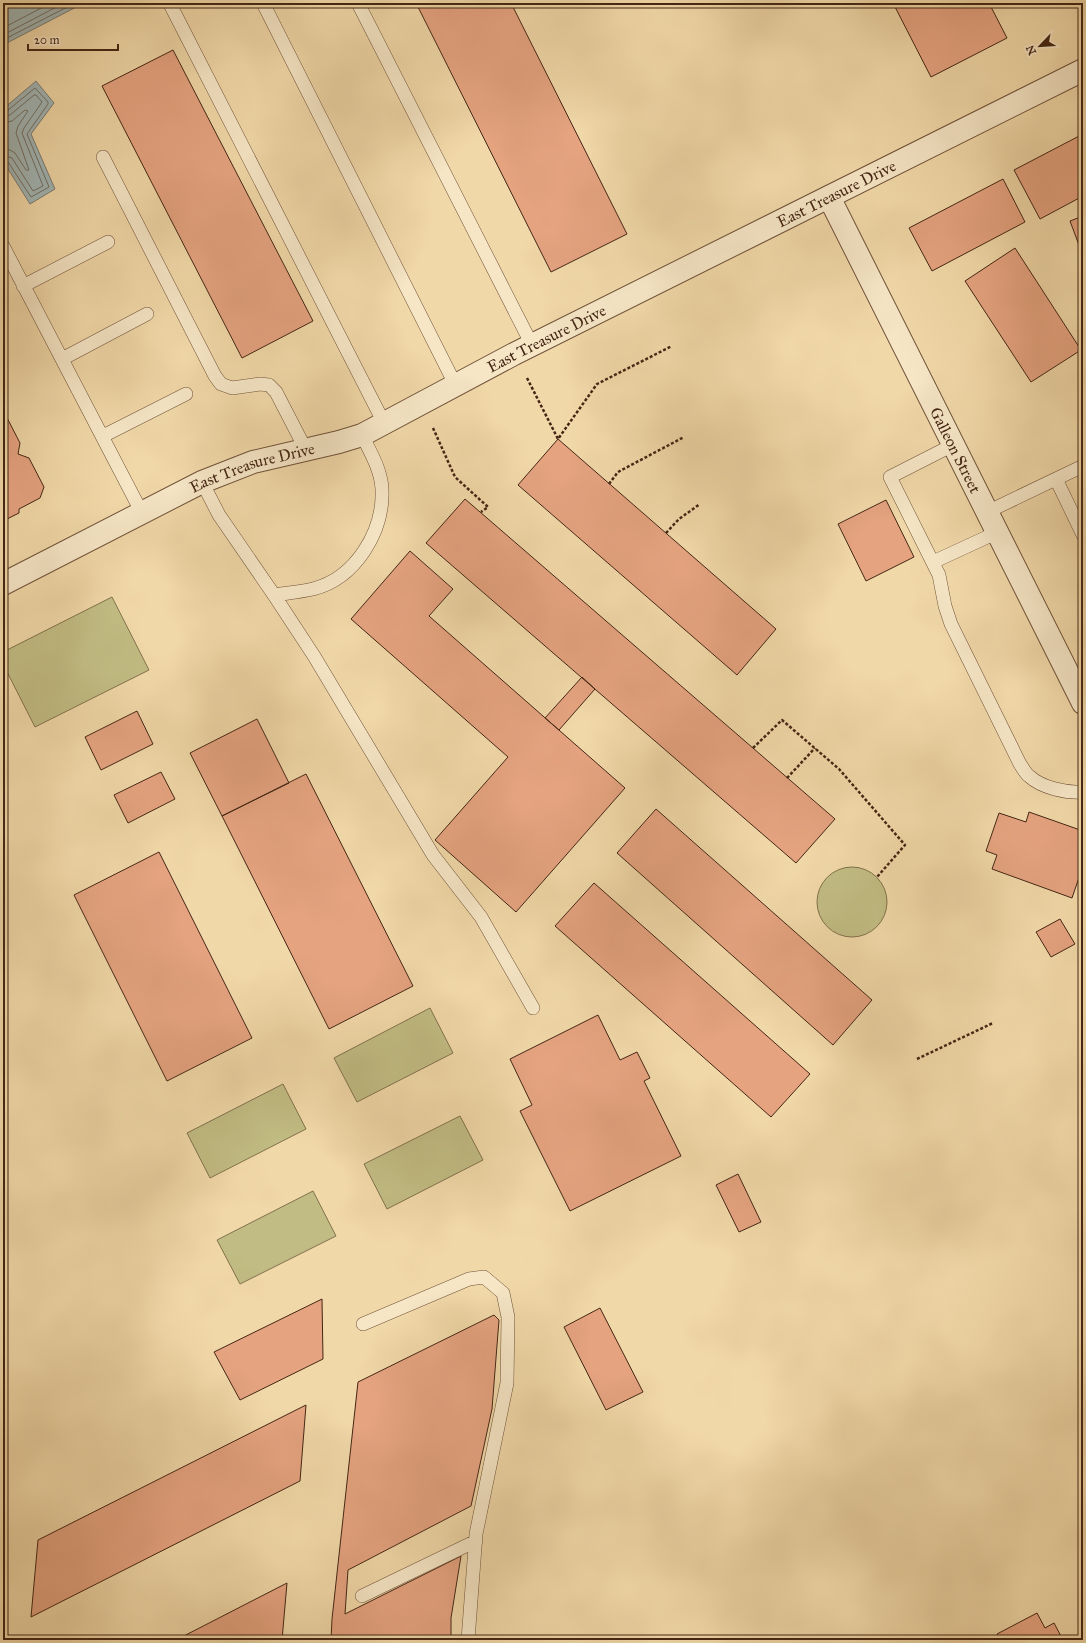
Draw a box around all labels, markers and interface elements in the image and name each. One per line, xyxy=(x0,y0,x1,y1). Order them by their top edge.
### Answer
scale bar xyxy=(28,26,118,52)
north arrow xyxy=(1020,26,1060,66)
text: 20 m xyxy=(34,33,60,47)
text: N xyxy=(1023,42,1039,57)
street label: East Treasure Drive xyxy=(774,155,899,231)
street label: East Treasure Drive xyxy=(484,300,609,376)
street label: Galleon Street xyxy=(926,404,986,496)
street label: East Treasure Drive xyxy=(186,438,317,496)

